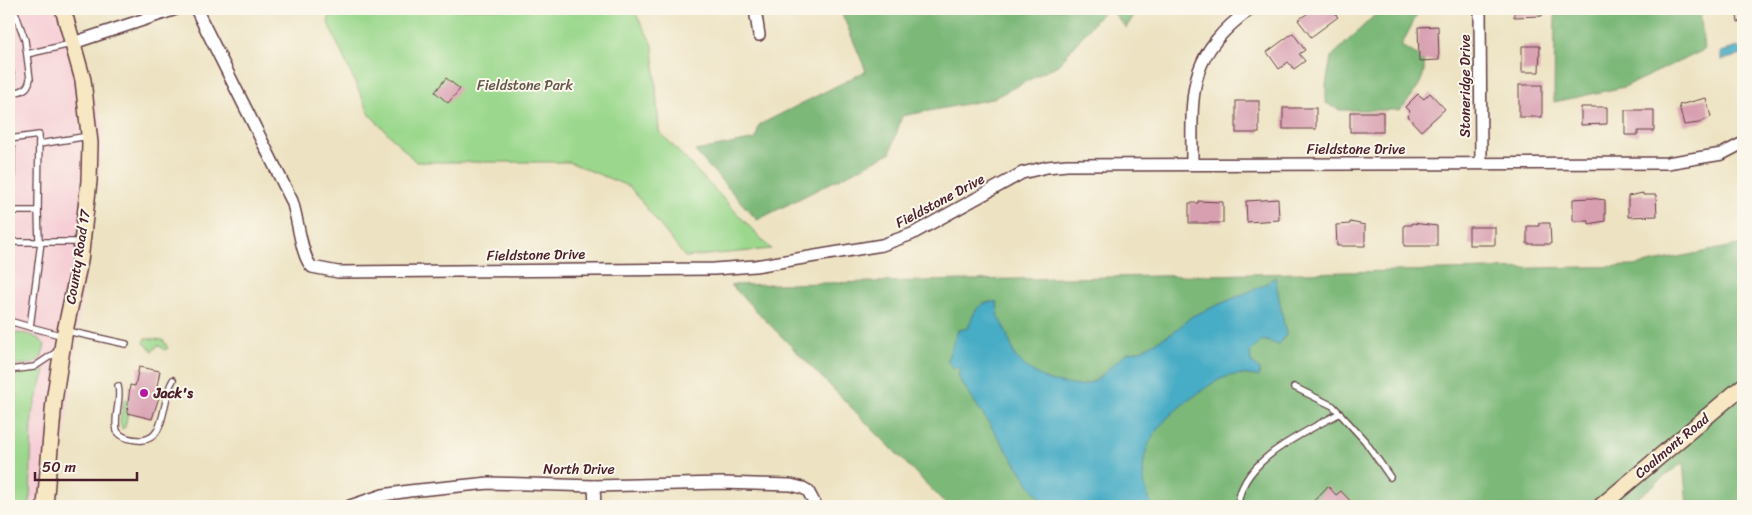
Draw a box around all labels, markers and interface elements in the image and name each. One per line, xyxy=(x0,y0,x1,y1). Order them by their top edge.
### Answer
street label: Stoneridge Drive xyxy=(1453,34,1478,137)
park label: Fieldstone Park xyxy=(477,73,574,98)
street label: Fieldstone Drive xyxy=(1307,137,1405,162)
street label: Fieldstone Drive xyxy=(891,167,990,235)
street label: County Road 17 xyxy=(58,207,98,306)
street label: Fieldstone Drive xyxy=(487,242,586,268)
place label: Jack's xyxy=(153,381,193,406)
marker: Jack's xyxy=(138,387,150,399)
street label: Coalmont Road xyxy=(1629,406,1716,485)
scale bar xyxy=(35,450,138,482)
text: 50 m xyxy=(42,454,77,480)
street label: North Drive xyxy=(543,457,615,482)

